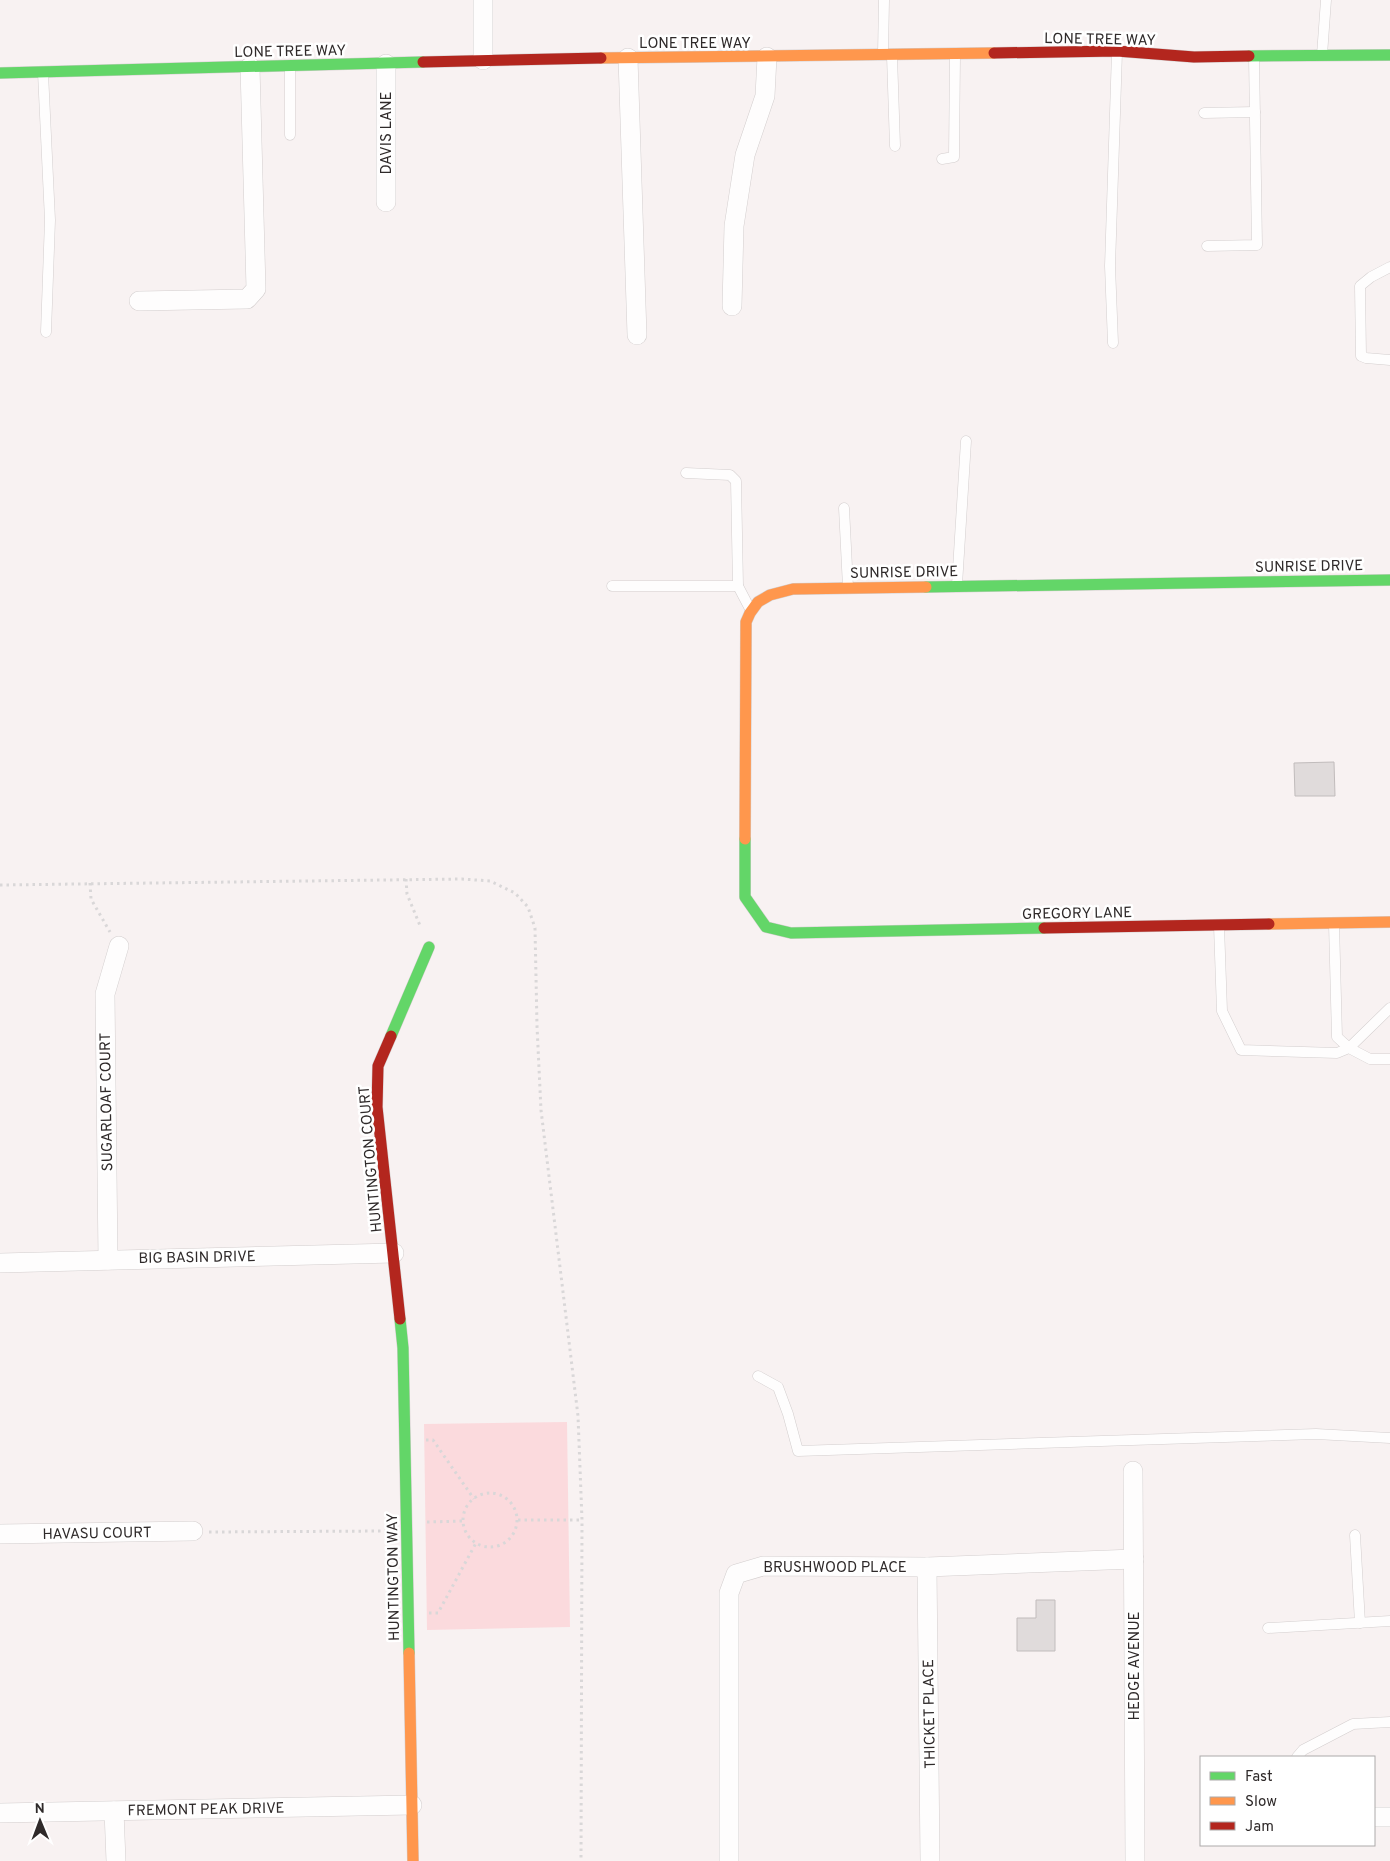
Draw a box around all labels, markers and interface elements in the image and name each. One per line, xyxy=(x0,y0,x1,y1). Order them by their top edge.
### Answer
street label: LONE TREE WAY xyxy=(1044,30,1156,51)
street label: LONE TREE WAY xyxy=(639,35,751,54)
street label: LONE TREE WAY xyxy=(234,42,346,63)
street label: DAVIS LANE xyxy=(378,91,397,175)
street label: SUNRISE DRIVE xyxy=(1255,557,1363,578)
street label: SUNRISE DRIVE xyxy=(850,563,958,584)
street label: GREGORY LANE xyxy=(1022,904,1132,925)
street label: SUGARLOAF COURT xyxy=(97,1032,118,1172)
street label: HUNTINGTON COURT xyxy=(356,1085,387,1233)
street label: BIG BASIN DRIVE xyxy=(138,1248,256,1269)
street label: HUNTINGTON WAY xyxy=(384,1512,405,1641)
street label: HAVASU COURT xyxy=(42,1524,152,1545)
street label: BRUSHWOOD PLACE xyxy=(763,1559,907,1578)
street label: HEDGE AVENUE xyxy=(1126,1612,1145,1720)
street label: THICKET PLACE xyxy=(920,1659,941,1769)
legend xyxy=(1200,1756,1375,1846)
text: Fast xyxy=(1245,1768,1273,1787)
text: Slow xyxy=(1245,1793,1277,1812)
north arrow xyxy=(15,1796,65,1846)
street label: FREMONT PEAK DRIVE xyxy=(127,1800,285,1821)
text: N xyxy=(35,1801,45,1818)
text: Jam xyxy=(1245,1818,1274,1837)

